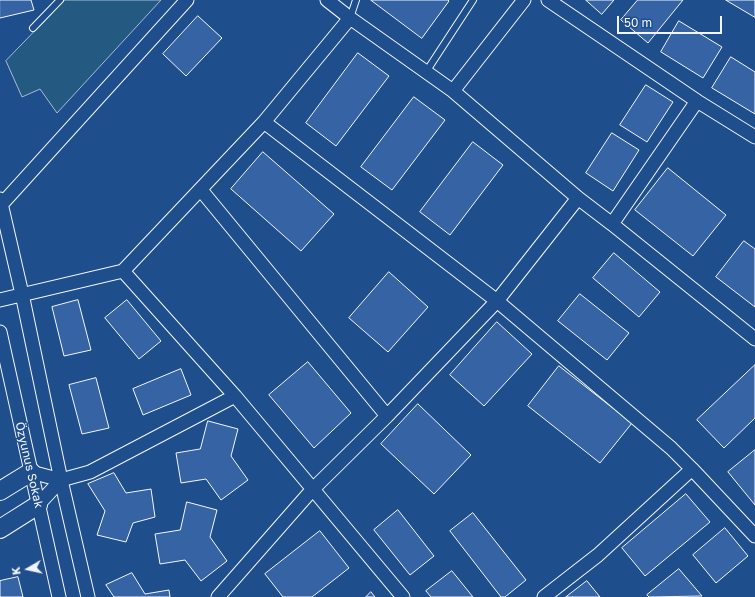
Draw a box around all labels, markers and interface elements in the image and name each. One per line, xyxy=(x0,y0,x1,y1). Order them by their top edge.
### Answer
scale bar xyxy=(619,8,724,34)
text: 50 m xyxy=(624,15,652,30)
street label: Özyunus Sokak xyxy=(12,420,46,510)
north arrow xyxy=(8,549,48,589)
text: K xyxy=(9,566,23,576)

